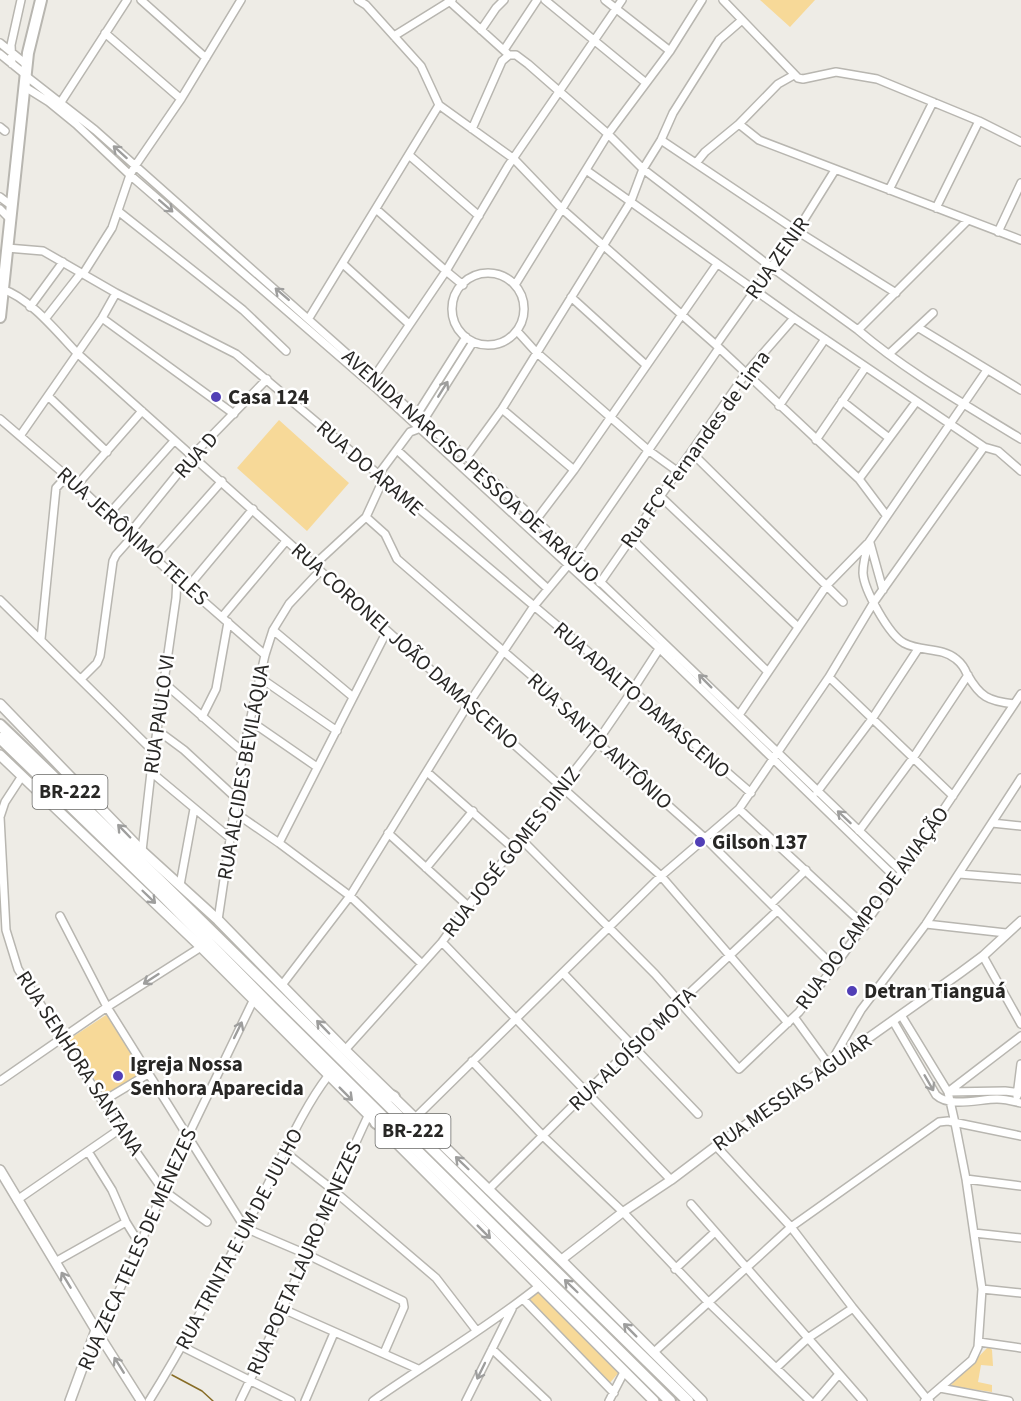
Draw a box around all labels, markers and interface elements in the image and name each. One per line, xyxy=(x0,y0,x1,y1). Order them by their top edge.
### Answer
one-way arrow xyxy=(113,145,128,159)
one-way arrow xyxy=(158,199,173,213)
street label: RUA ZENIR xyxy=(738,211,816,305)
one-way arrow xyxy=(275,287,290,301)
street label: AVENIDA NARCISO PESSOA DE ARAÚJO xyxy=(335,342,607,590)
street label: Rua FCº Fernandes de Lima xyxy=(613,344,777,554)
one-way arrow xyxy=(438,381,450,398)
place label: Casa 124 xyxy=(228,382,309,412)
marker: Casa 124 xyxy=(209,390,223,404)
street label: RUA DO ARAME xyxy=(310,413,430,523)
street label: RUA D xyxy=(167,425,225,485)
street label: RUA JERÔNIMO TELES xyxy=(50,460,216,612)
street label: RUA CORONEL JOÃO DAMASCENO xyxy=(285,536,525,756)
street label: RUA ADALTO DAMASCENO xyxy=(547,615,737,785)
street label: RUA PAULO VI xyxy=(136,652,182,776)
street label: RUA ALCIDES BEVILÁQUA xyxy=(209,661,277,882)
street label: RUA SANTO ANTÔNIO xyxy=(521,666,679,816)
one-way arrow xyxy=(697,673,712,688)
street label: RUA JOSÉ GOMES DINIZ xyxy=(435,761,587,943)
road number: BR-222 xyxy=(32,775,107,809)
street label: RUA DO CAMPO DE AVIAÇÃO xyxy=(788,800,956,1016)
one-way arrow xyxy=(837,810,852,824)
one-way arrow xyxy=(117,824,131,839)
place label: Gilson 137 xyxy=(712,827,808,857)
marker: Gilson 137 xyxy=(693,835,707,849)
one-way arrow xyxy=(141,890,156,904)
street label: RUA SENHORA SANTANA xyxy=(9,965,151,1162)
one-way arrow xyxy=(143,972,160,985)
place label: Detran Tianguá xyxy=(864,976,1006,1006)
street label: RUA ALOÍSIO MOTA xyxy=(562,980,703,1118)
marker: Detran Tianguá xyxy=(845,984,859,998)
one-way arrow xyxy=(315,1019,330,1034)
one-way arrow xyxy=(233,1022,245,1040)
street label: RUA MESSIAS AGUIAR xyxy=(706,1026,878,1158)
place label: Igreja Nossa Senhora Aparecida xyxy=(130,1049,304,1103)
marker: Igreja Nossa Senhora Aparecida xyxy=(111,1069,125,1083)
one-way arrow xyxy=(924,1075,936,1092)
one-way arrow xyxy=(339,1087,354,1101)
road number: BR-222 xyxy=(376,1114,450,1148)
street label: RUA ZECA TELES DE MENEZES xyxy=(70,1123,204,1375)
street label: RUA TRINTA E UM DE JULHO xyxy=(168,1123,310,1355)
street label: RUA POETA LAURO MENEZES xyxy=(239,1136,369,1380)
one-way arrow xyxy=(455,1156,470,1171)
one-way arrow xyxy=(476,1225,491,1240)
one-way arrow xyxy=(59,1272,71,1289)
one-way arrow xyxy=(564,1279,579,1294)
one-way arrow xyxy=(623,1323,638,1338)
one-way arrow xyxy=(112,1357,124,1374)
one-way arrow xyxy=(474,1362,486,1380)

